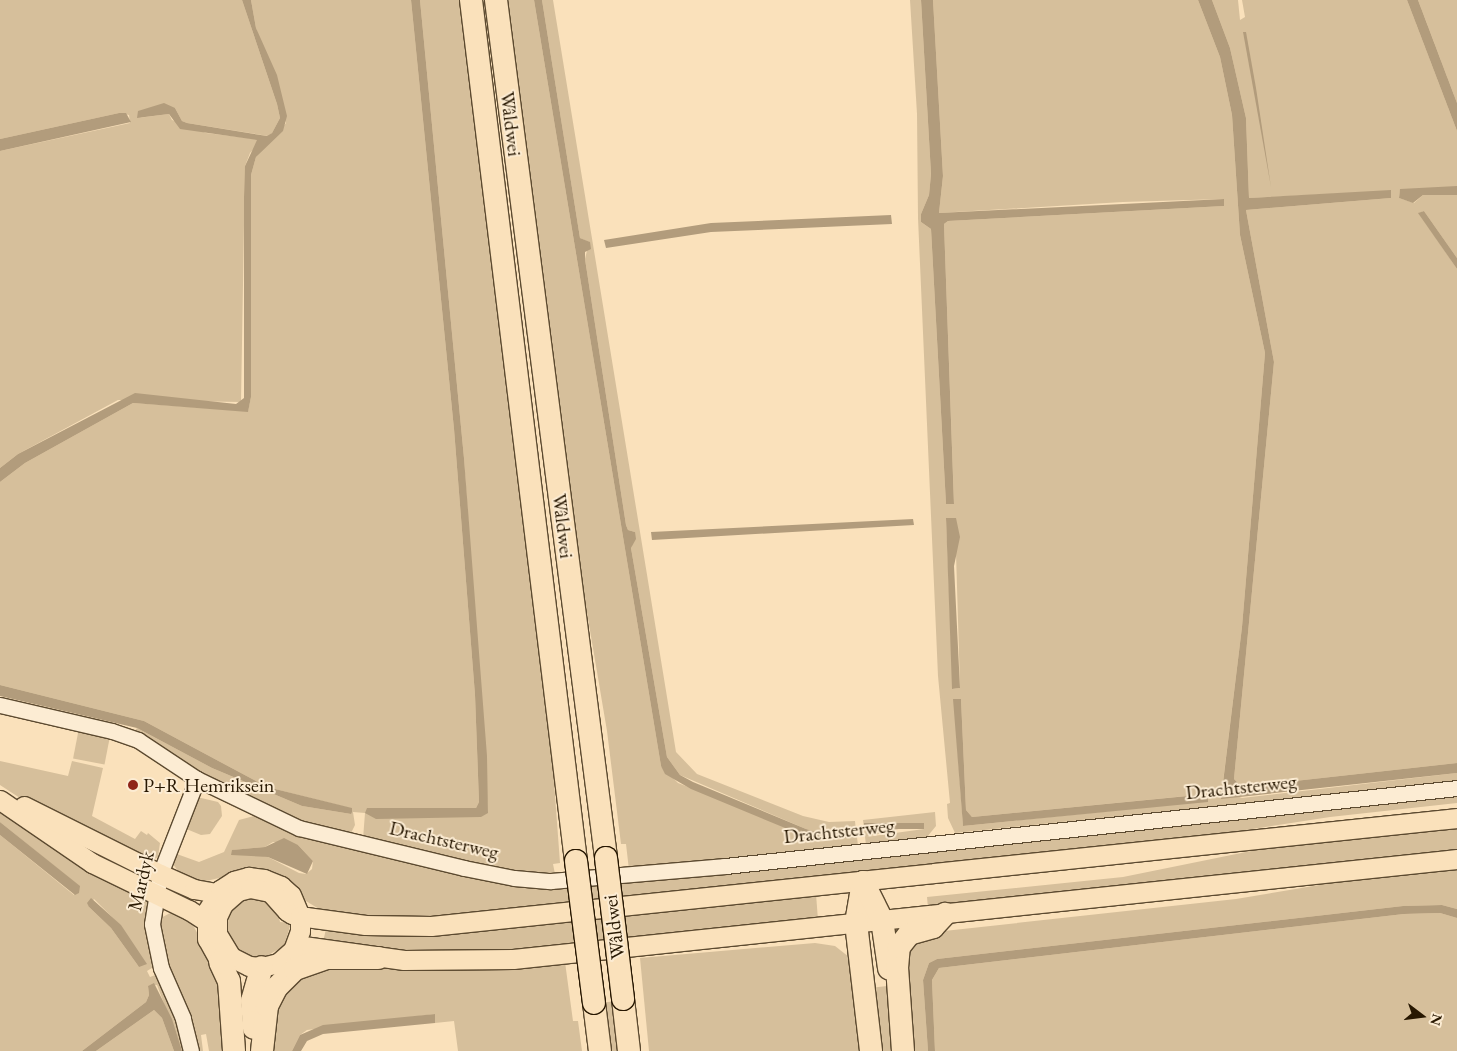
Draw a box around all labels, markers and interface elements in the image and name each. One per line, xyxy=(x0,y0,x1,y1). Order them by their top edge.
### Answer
street label: Wâldwei xyxy=(495,90,527,158)
street label: Wâldwei xyxy=(547,492,579,560)
street label: Drachtsterweg xyxy=(1184,769,1298,805)
place label: P+R Hemriksein xyxy=(143,773,274,797)
marker: P+R Hemriksein xyxy=(127,779,139,791)
street label: Drachtsterweg xyxy=(782,813,896,849)
street label: Drachtsterweg xyxy=(387,816,501,864)
street label: Mardyk xyxy=(122,849,160,913)
street label: Wâldwei xyxy=(598,893,630,961)
north arrow xyxy=(1397,991,1447,1041)
text: N xyxy=(1426,1012,1447,1028)

